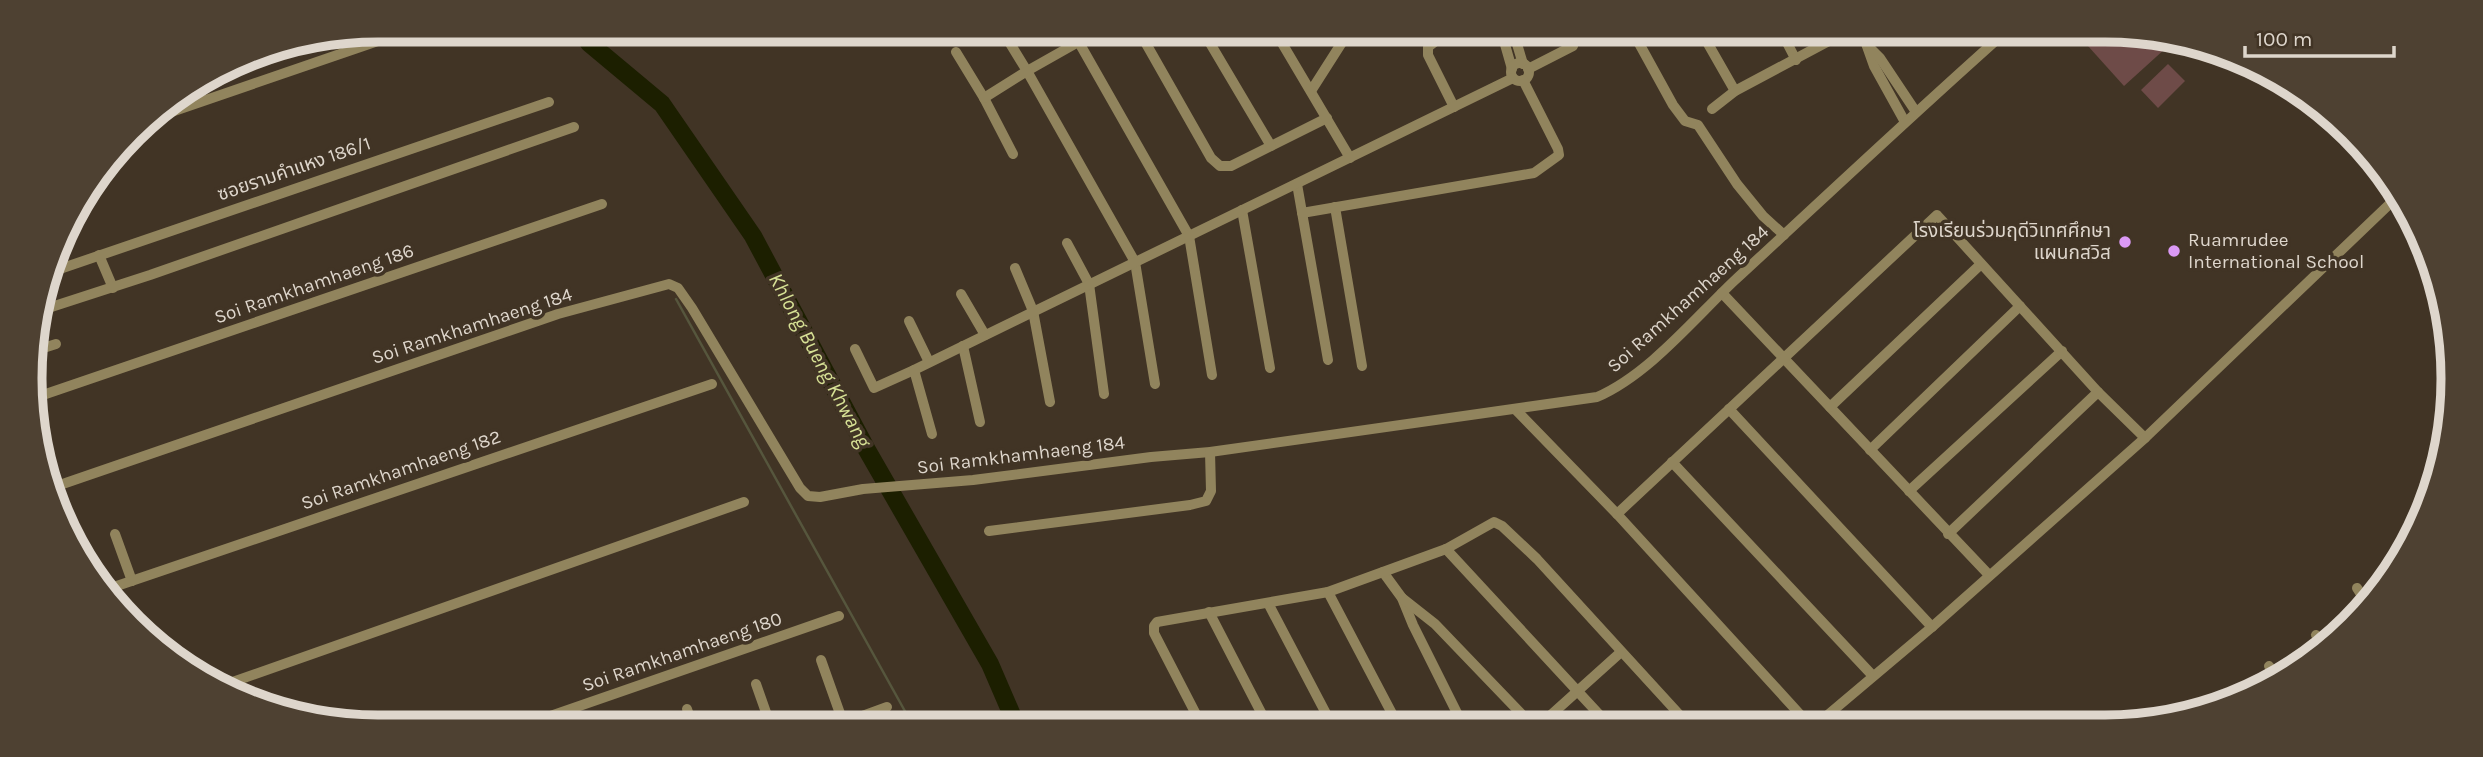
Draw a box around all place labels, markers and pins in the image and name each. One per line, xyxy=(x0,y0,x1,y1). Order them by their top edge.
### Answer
place label: โรงเรียนร่วมฤดีวิเทศศึกษา แผนกสวิส xyxy=(1913,219,2111,264)
place label: Ruamrudee International School xyxy=(2188,229,2364,273)
marker: โรงเรียนร่วมฤดีวิเทศศึกษา แผนกสวิส xyxy=(2117,234,2133,250)
marker: Ruamrudee International School xyxy=(2166,243,2182,259)

